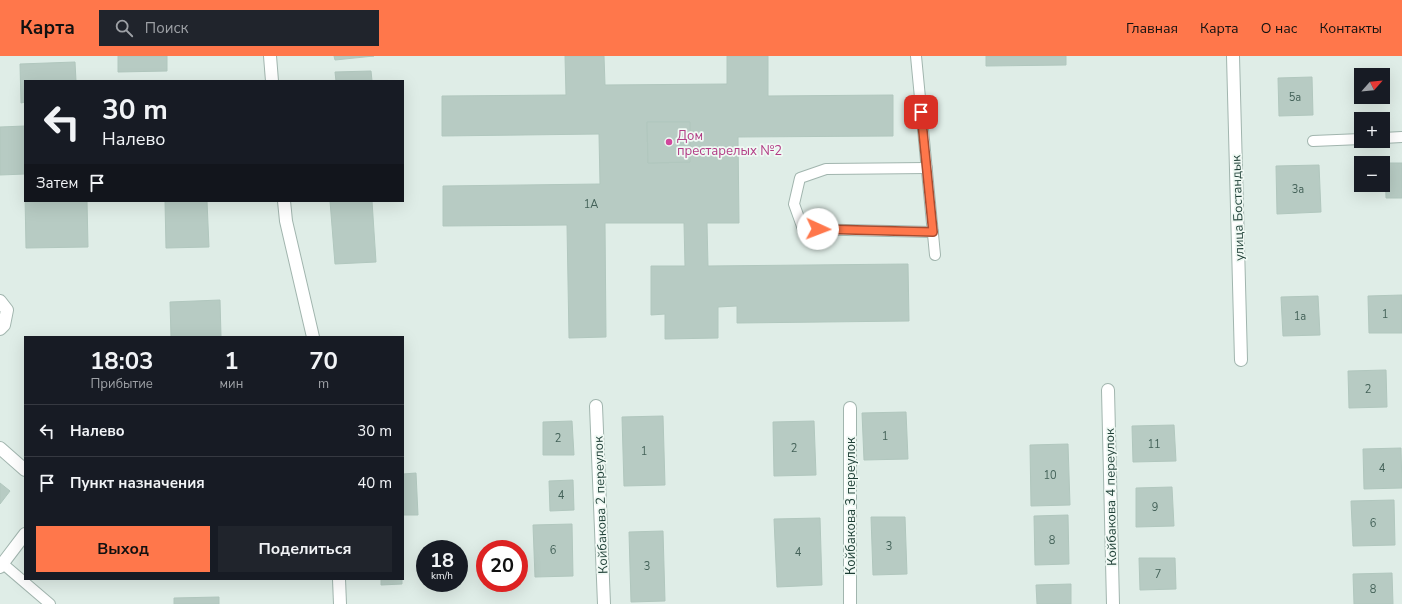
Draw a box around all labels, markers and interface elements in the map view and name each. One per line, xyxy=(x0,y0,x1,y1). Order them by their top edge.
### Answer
search box xyxy=(99,10,379,46)
text: Карта xyxy=(20,15,75,41)
icon: search xyxy=(113,17,135,39)
text: Поиск xyxy=(145,18,188,38)
text: Главная xyxy=(1126,19,1178,38)
text: Карта xyxy=(1200,19,1239,38)
text: О нас xyxy=(1261,19,1297,38)
text: Контакты xyxy=(1319,19,1382,38)
north arrow xyxy=(1354,68,1390,104)
map controls xyxy=(1354,68,1390,192)
house number: 5а xyxy=(1289,90,1301,105)
text: 30 m xyxy=(102,91,168,129)
pin xyxy=(904,95,938,129)
icon: left xyxy=(36,96,88,148)
icon: arrive xyxy=(910,101,932,123)
button: + xyxy=(1354,112,1390,148)
text: Налево xyxy=(102,127,166,151)
place label: Дом престарелых №2 xyxy=(677,127,782,160)
marker: Дом престарелых №2 xyxy=(664,137,674,147)
street label: улица Бостандык xyxy=(1227,154,1249,261)
button: − xyxy=(1354,156,1390,192)
icon: arrive xyxy=(86,172,108,194)
text: Затем xyxy=(36,173,78,193)
house number: 3а xyxy=(1292,182,1304,197)
house number: 1А xyxy=(584,197,598,212)
position arrow xyxy=(797,208,839,250)
house number: 1 xyxy=(1382,307,1388,322)
house number: 1а xyxy=(1294,309,1306,324)
text: 18:03 xyxy=(90,345,154,377)
text: 1 xyxy=(224,345,239,377)
text: 70 xyxy=(309,345,338,377)
text: Прибытие xyxy=(91,375,153,393)
text: мин xyxy=(219,375,243,393)
text: m xyxy=(318,375,329,393)
house number: 2 xyxy=(1365,382,1371,397)
icon: left xyxy=(36,420,58,442)
text: Налево xyxy=(70,421,125,441)
text: 30 m xyxy=(357,421,392,441)
street label: Койбакова 4 переулок xyxy=(1101,428,1121,566)
house number: 1 xyxy=(882,429,888,444)
house number: 2 xyxy=(555,431,561,446)
street label: Койбакова 2 переулок xyxy=(590,436,612,574)
street label: Койбакова 3 переулок xyxy=(842,437,860,575)
house number: 11 xyxy=(1147,437,1161,452)
house number: 2 xyxy=(791,441,797,456)
house number: 1 xyxy=(641,444,647,459)
house number: 4 xyxy=(1379,461,1386,476)
house number: 10 xyxy=(1043,468,1057,483)
icon: arrive xyxy=(36,472,58,494)
text: Пункт назначения xyxy=(70,473,205,493)
text: 40 m xyxy=(357,473,392,493)
house number: 4 xyxy=(558,488,565,503)
house number: 9 xyxy=(1152,500,1158,515)
house number: 6 xyxy=(1370,516,1377,531)
button: Выход xyxy=(36,526,210,572)
button: Поделиться xyxy=(218,526,392,572)
house number: 8 xyxy=(1049,533,1056,548)
house number: 3 xyxy=(886,539,892,554)
speed limit sign: 20 xyxy=(476,540,528,592)
house number: 6 xyxy=(550,543,557,558)
house number: 4 xyxy=(795,545,802,560)
text: 18 xyxy=(430,547,454,574)
house number: 3 xyxy=(644,559,650,574)
house number: 7 xyxy=(1155,567,1161,582)
text: km/h xyxy=(431,569,453,583)
house number: 8 xyxy=(1370,582,1377,597)

